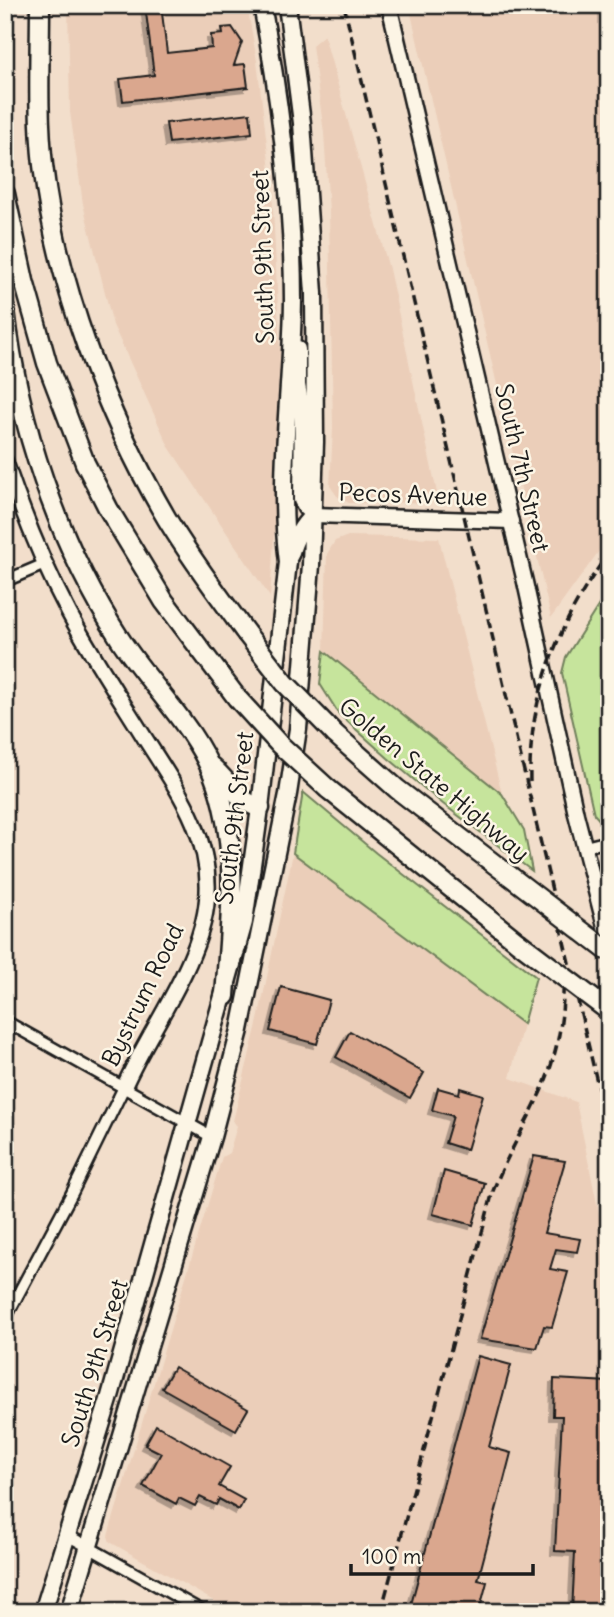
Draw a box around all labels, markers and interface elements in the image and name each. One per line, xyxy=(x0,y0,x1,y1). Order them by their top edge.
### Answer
street label: South 9th Street xyxy=(244,170,280,345)
street label: South 7th Street xyxy=(489,381,557,555)
street label: Pecos Avenue xyxy=(338,476,488,512)
street label: Golden State Highway xyxy=(333,691,536,868)
street label: South 9th Street xyxy=(209,730,259,906)
street label: Bystrum Road xyxy=(95,918,190,1071)
street label: South 9th Street xyxy=(54,1275,134,1450)
scale bar xyxy=(351,1533,534,1577)
text: 100 m xyxy=(362,1543,421,1570)

